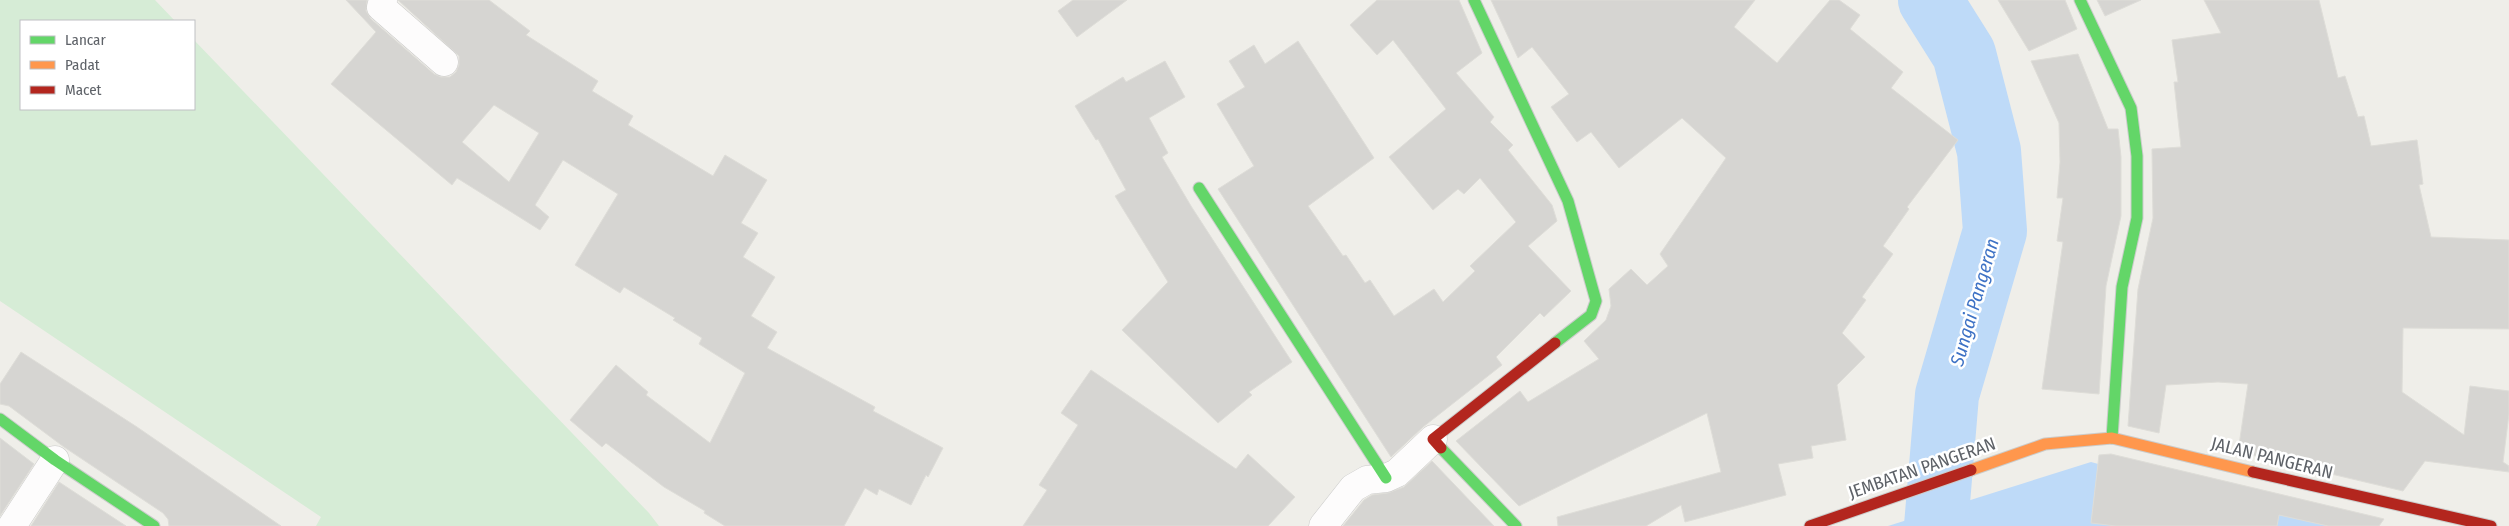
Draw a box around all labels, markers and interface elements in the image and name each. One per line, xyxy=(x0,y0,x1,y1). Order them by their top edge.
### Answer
legend xyxy=(20,20,195,110)
text: Lancar xyxy=(65,31,106,49)
text: Padat xyxy=(65,56,100,74)
text: Macet xyxy=(65,81,102,99)
water label: Sungai Pangeran xyxy=(1945,236,2004,370)
street label: JEMBATAN PANGERAN xyxy=(1846,432,1998,504)
street label: JALAN PANGERAN xyxy=(2209,432,2335,484)

